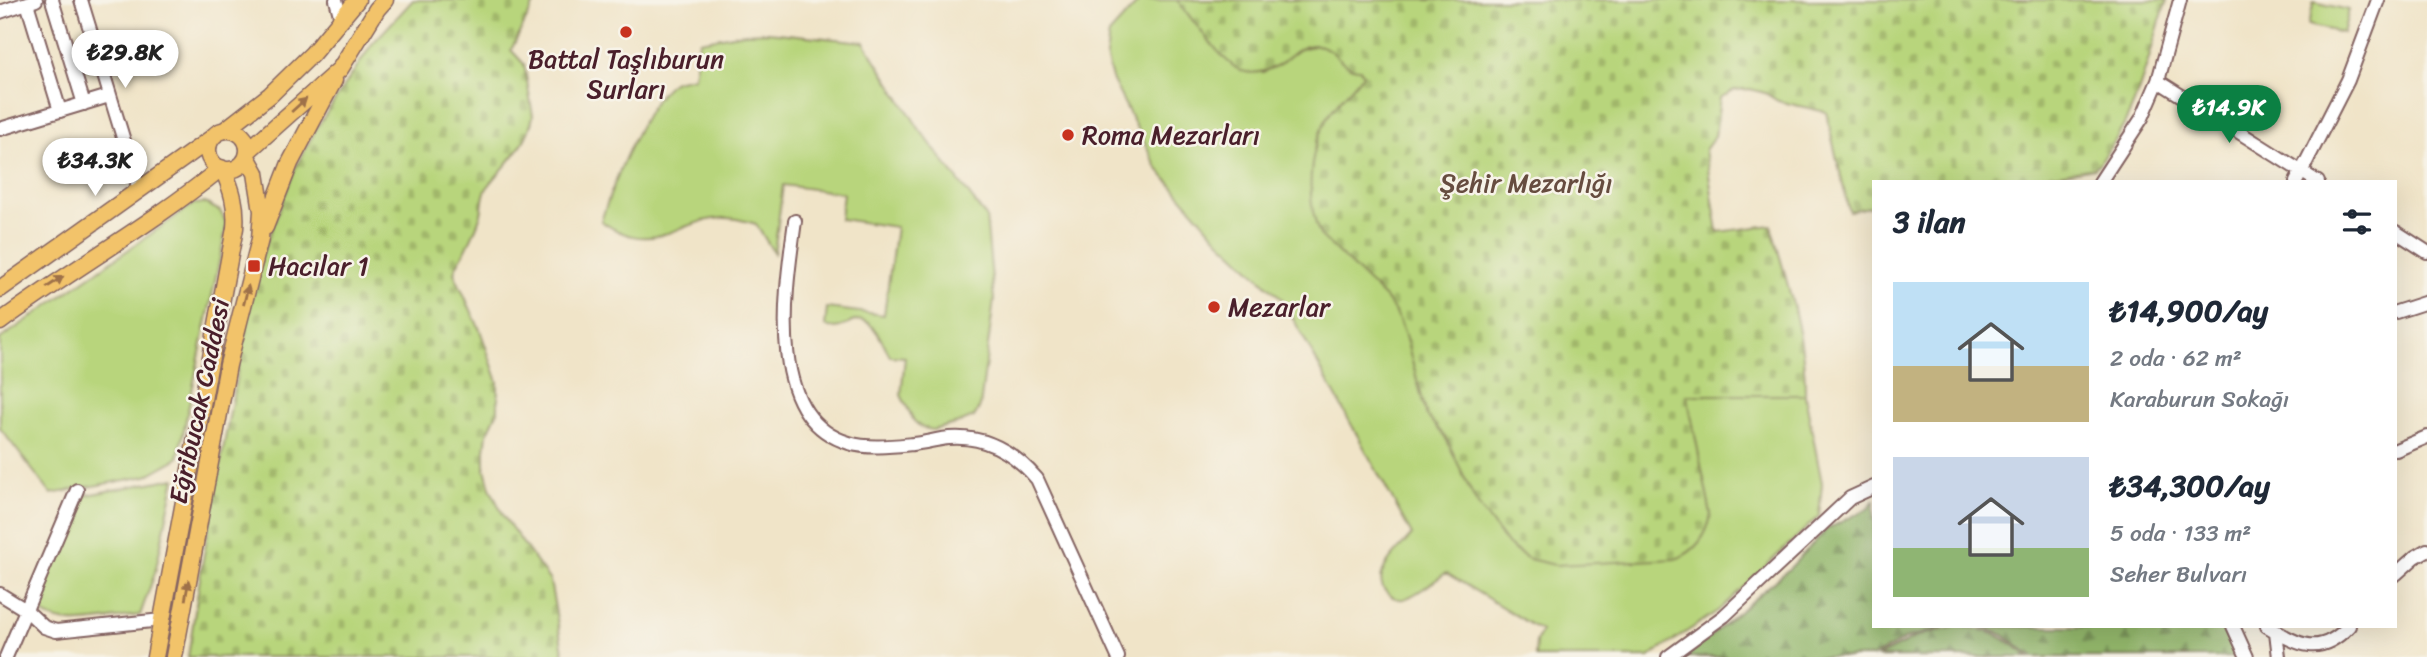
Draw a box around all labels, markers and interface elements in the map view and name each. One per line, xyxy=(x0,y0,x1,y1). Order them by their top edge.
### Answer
marker: Battal Taşlıburun Surları xyxy=(618,24,634,40)
pin: ₺29.8K xyxy=(68,31,182,90)
text: ₺29.8K xyxy=(88,32,162,73)
place label: Battal Taşlıburun Surları xyxy=(528,36,724,112)
pin: ₺14.9K xyxy=(2172,86,2286,145)
text: ₺14.9K xyxy=(2193,87,2265,128)
one-way arrow xyxy=(290,97,308,113)
place label: Roma Mezarları xyxy=(1082,112,1260,158)
marker: Roma Mezarları xyxy=(1060,127,1076,143)
pin: ₺34.3K xyxy=(38,138,152,198)
text: ₺34.3K xyxy=(58,140,132,181)
park label: Şehir Mezarlığı xyxy=(1440,160,1612,206)
text: 3 ilan xyxy=(1893,195,1965,249)
icon: filters xyxy=(2338,203,2376,241)
place label: Hacılar 1 xyxy=(268,243,369,289)
marker: Hacılar 1 xyxy=(246,258,262,274)
one-way arrow xyxy=(46,276,65,289)
one-way arrow xyxy=(241,284,252,306)
place label: Mezarlar xyxy=(1228,284,1331,330)
text: ₺14,900/ay xyxy=(2110,284,2268,338)
street label: Eğribucak Caddesi xyxy=(155,293,243,508)
marker: Mezarlar xyxy=(1206,299,1222,315)
icon: home xyxy=(1949,310,2033,394)
text: 2 oda · 62 m² xyxy=(2110,338,2242,379)
text: Karaburun Sokağı xyxy=(2110,379,2289,420)
text: ₺34,300/ay xyxy=(2110,459,2270,513)
icon: home xyxy=(1949,485,2033,569)
text: 5 oda · 133 m² xyxy=(2110,513,2251,554)
text: Seher Bulvarı xyxy=(2110,554,2247,595)
one-way arrow xyxy=(181,579,192,601)

